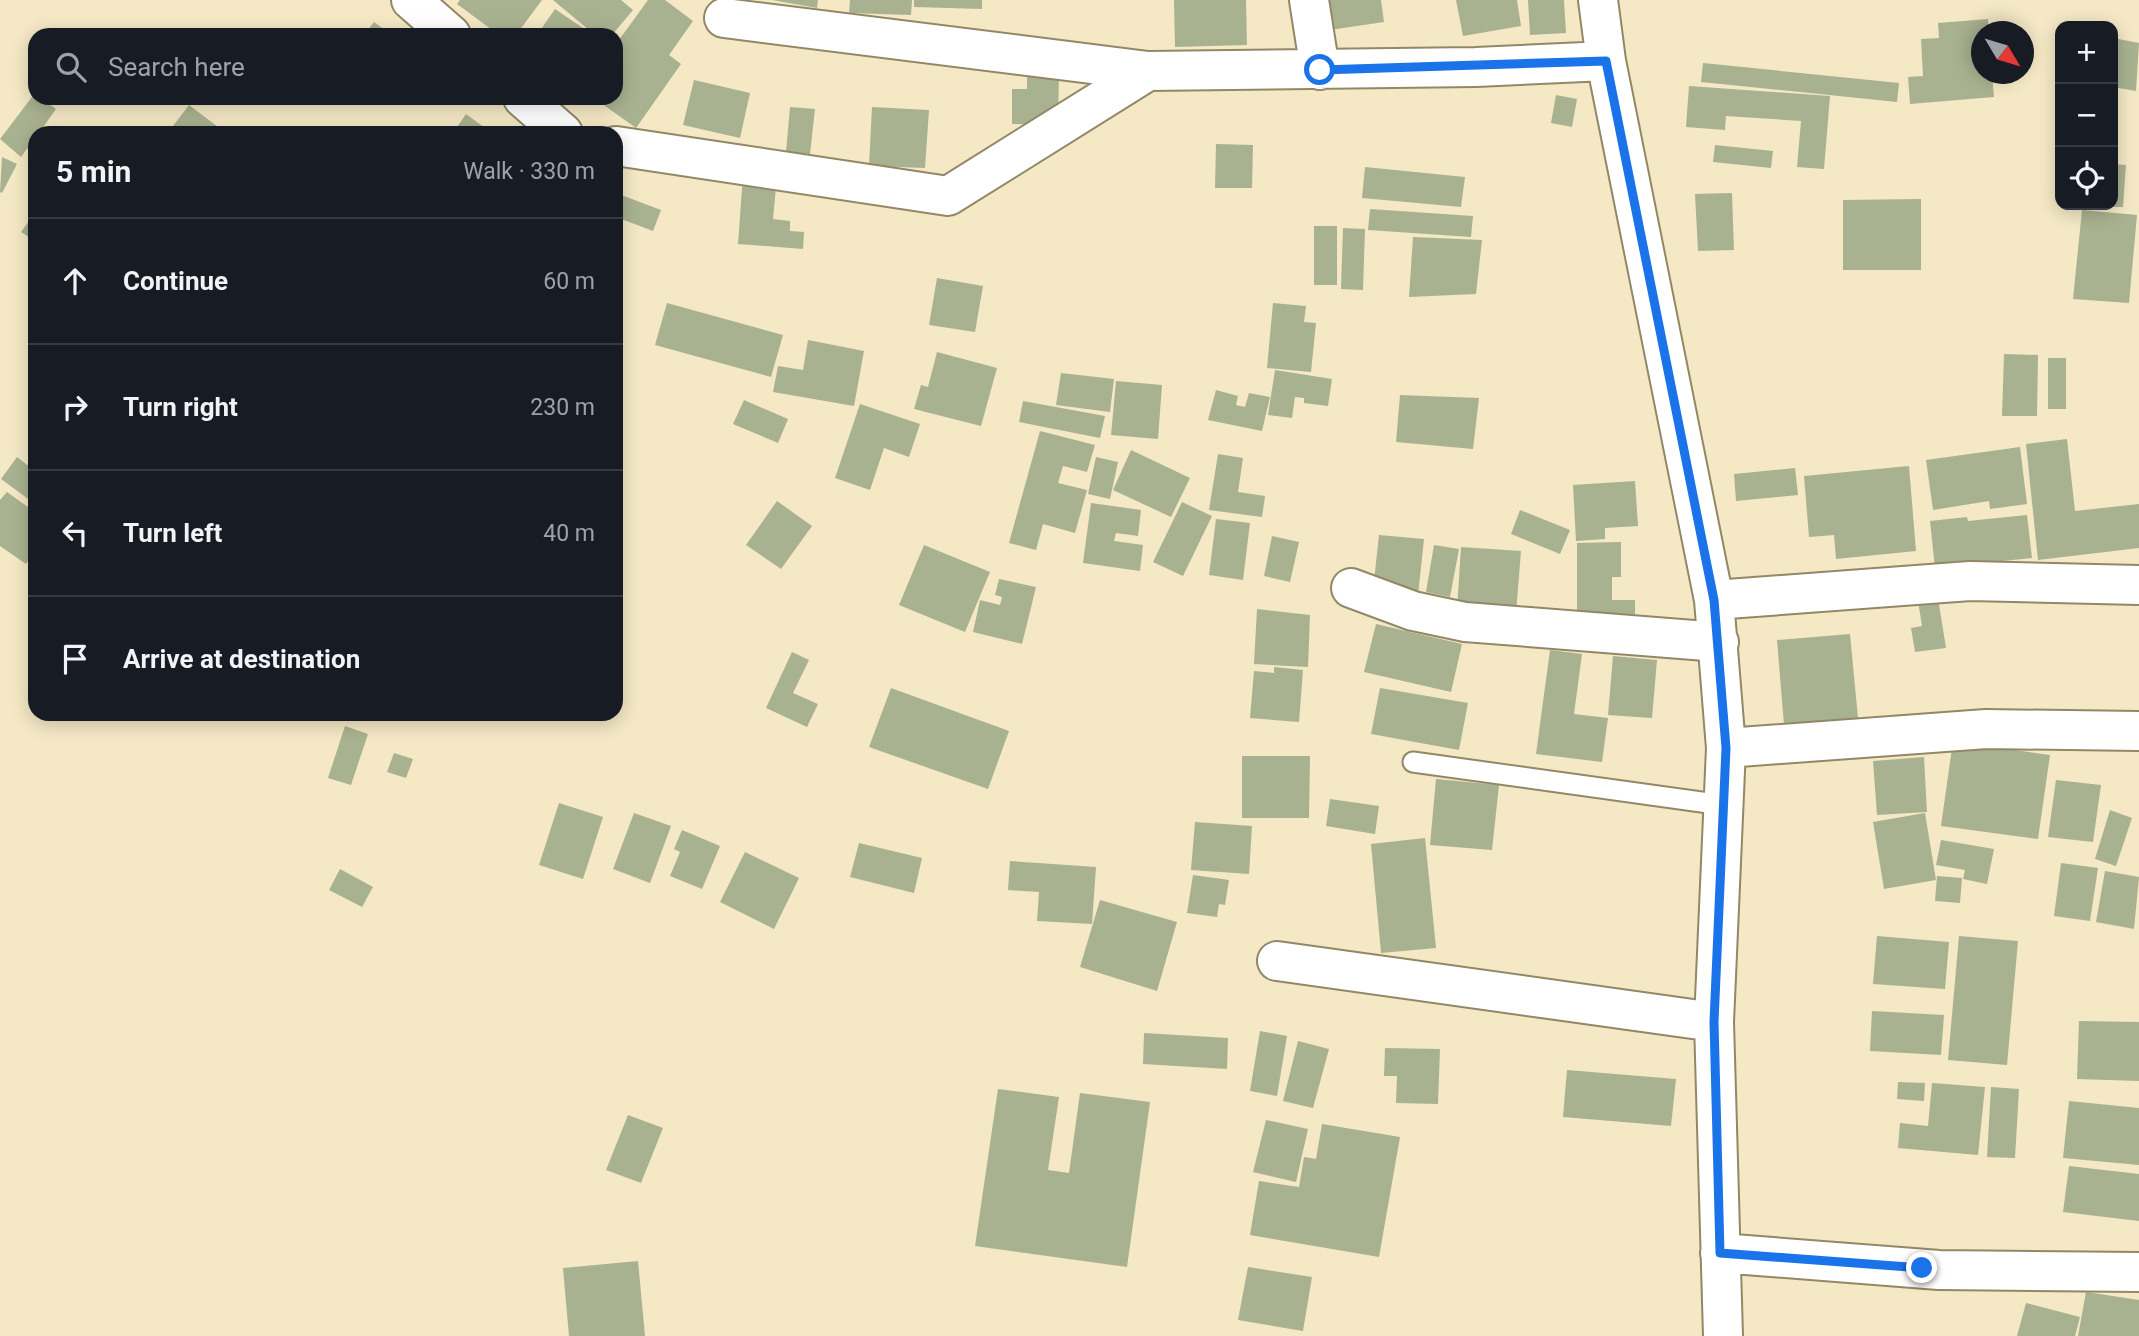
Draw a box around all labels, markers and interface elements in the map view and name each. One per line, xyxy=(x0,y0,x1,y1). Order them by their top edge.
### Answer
north arrow xyxy=(1971,21,2034,84)
map controls xyxy=(2055,21,2118,210)
button: + xyxy=(2055,21,2118,84)
search box xyxy=(28,28,623,105)
icon: search xyxy=(52,48,90,86)
text: Search here xyxy=(108,52,245,82)
route start xyxy=(1304,54,1335,85)
button: − xyxy=(2055,84,2118,147)
button: locate xyxy=(2055,147,2118,210)
text: 5 min xyxy=(56,154,131,189)
text: Walk · 330 m xyxy=(463,158,595,185)
icon: ahead xyxy=(56,262,94,300)
text: Continue xyxy=(123,266,228,296)
text: 60 m xyxy=(543,268,595,295)
icon: right xyxy=(56,388,94,426)
text: Turn right xyxy=(123,392,238,422)
text: 230 m xyxy=(530,394,595,421)
icon: left xyxy=(56,514,94,552)
text: Turn left xyxy=(123,518,222,548)
text: 40 m xyxy=(543,520,595,547)
icon: arrive xyxy=(56,640,94,678)
text: Arrive at destination xyxy=(123,644,360,674)
route end xyxy=(1906,1252,1937,1283)

